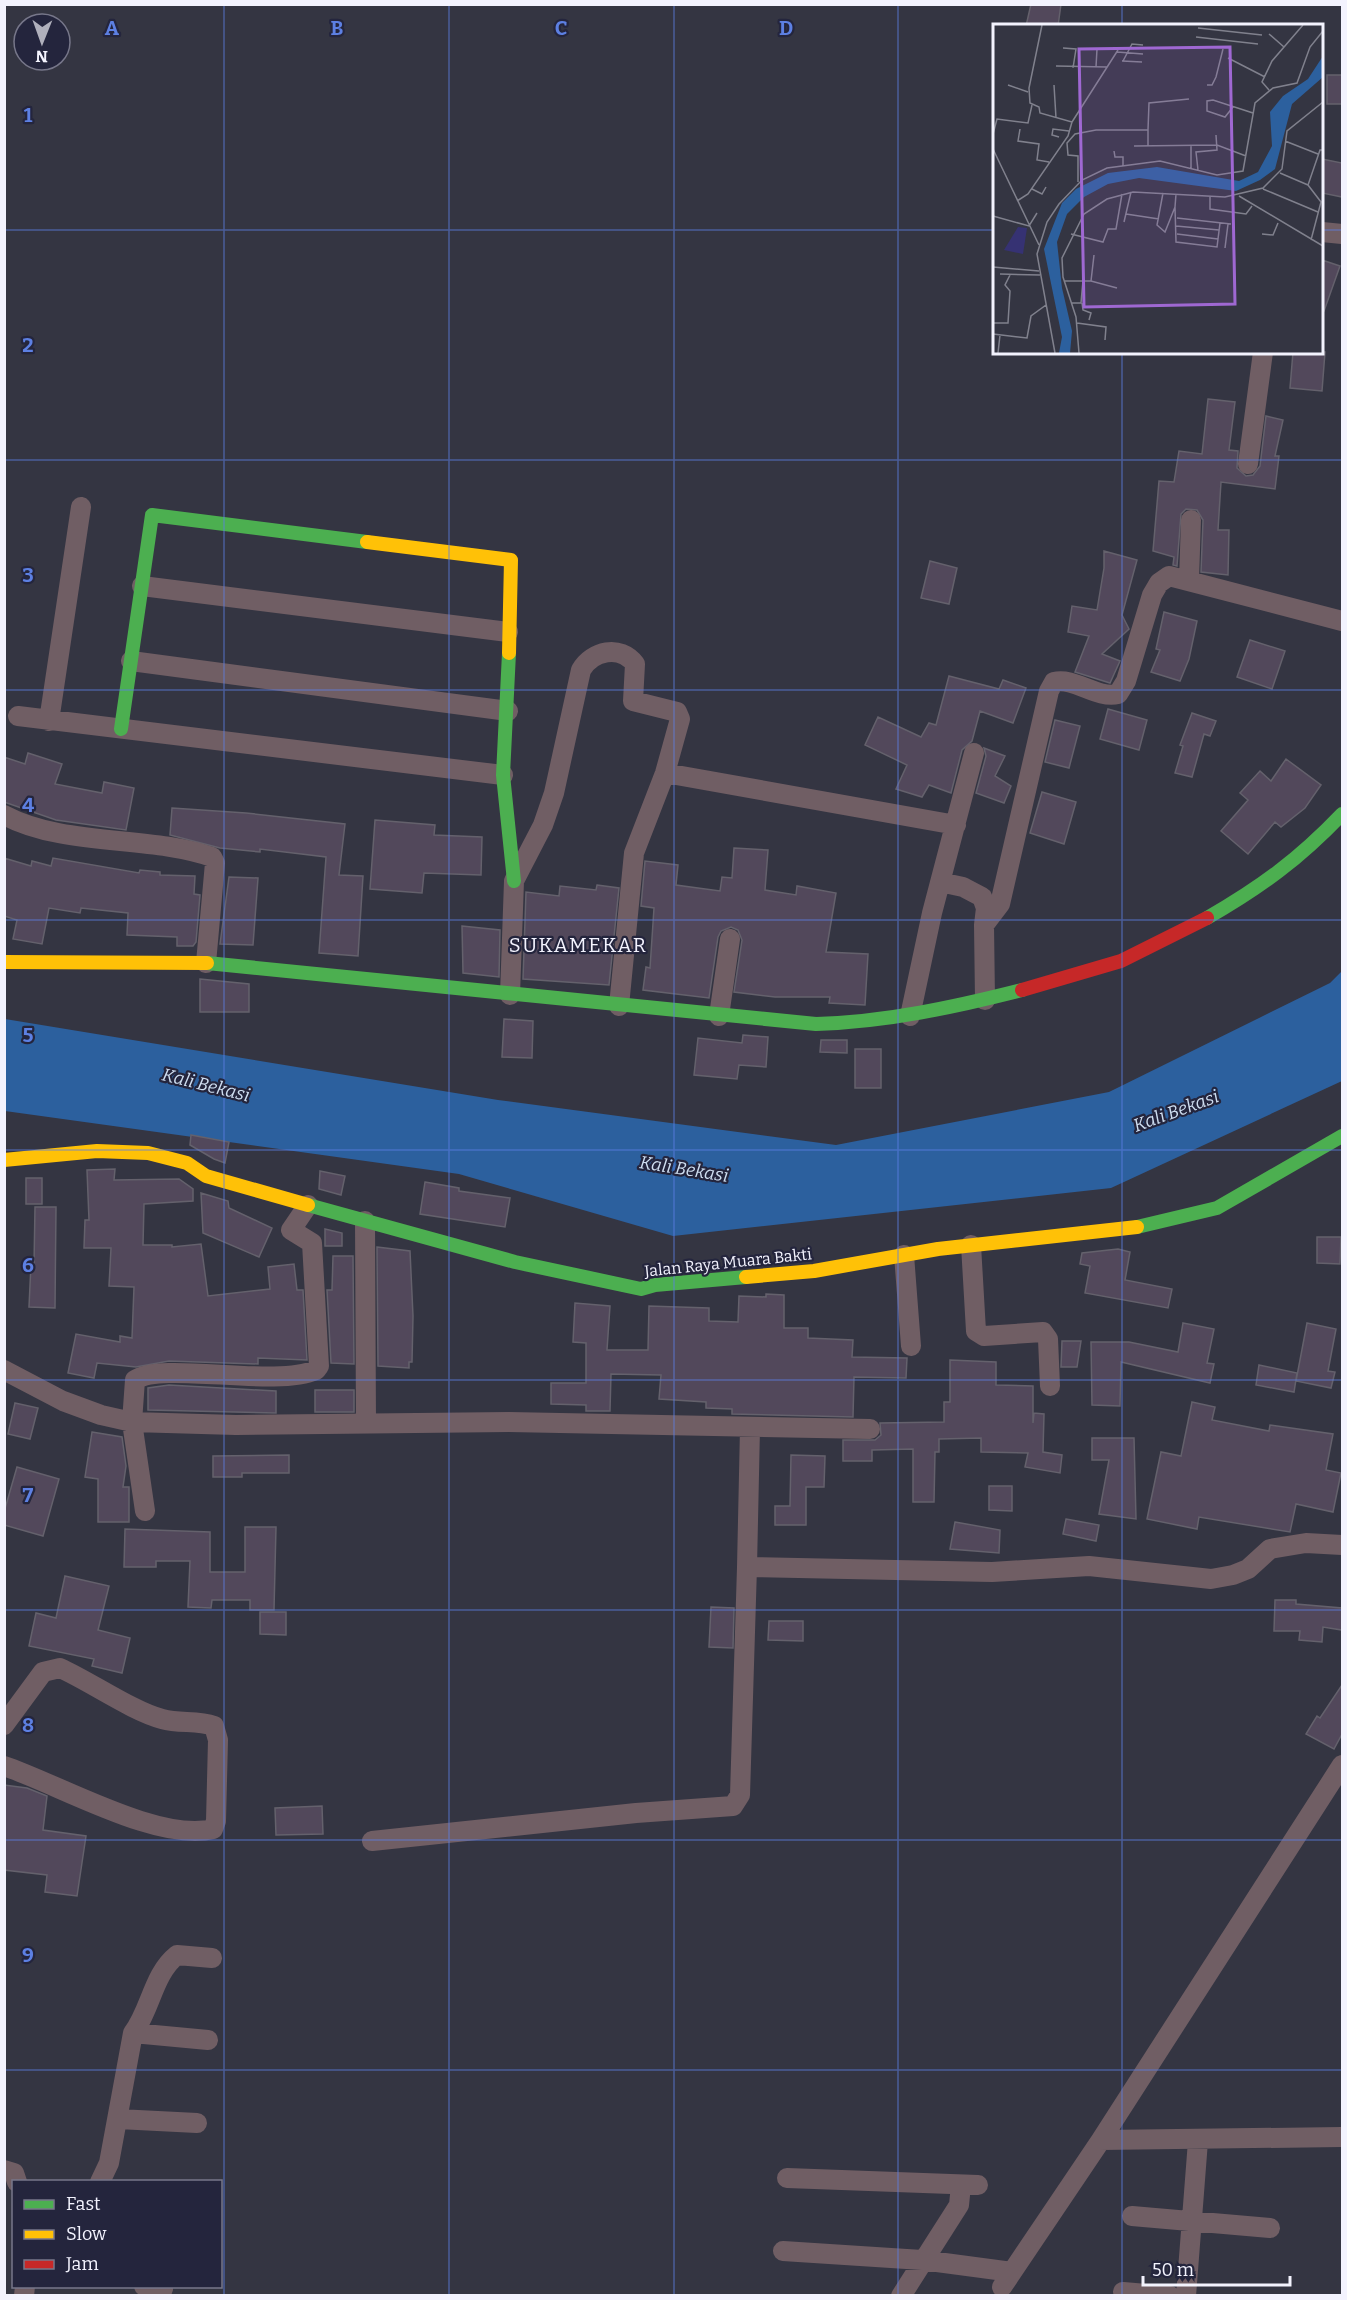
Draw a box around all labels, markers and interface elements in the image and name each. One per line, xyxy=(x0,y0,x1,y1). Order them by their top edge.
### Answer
north arrow xyxy=(12,12,72,72)
text: A xyxy=(105,16,120,40)
text: B xyxy=(331,16,344,40)
text: C xyxy=(555,16,567,40)
text: D xyxy=(779,16,793,40)
inset map xyxy=(993,24,1323,354)
text: N xyxy=(35,47,48,66)
text: 1 xyxy=(24,103,33,127)
text: 2 xyxy=(22,333,34,357)
text: 3 xyxy=(22,563,34,587)
text: 4 xyxy=(22,793,34,817)
district label: SUKAMEKAR xyxy=(509,933,647,957)
text: 5 xyxy=(23,1023,34,1047)
water label: Kali Bekasi xyxy=(160,1063,252,1107)
water label: Kali Bekasi xyxy=(1130,1085,1222,1137)
water label: Kali Bekasi xyxy=(638,1151,730,1187)
street label: Jalan Raya Muara Bakti xyxy=(642,1244,813,1281)
text: 6 xyxy=(22,1253,34,1277)
text: 7 xyxy=(23,1483,34,1507)
text: 8 xyxy=(22,1713,34,1737)
text: 9 xyxy=(22,1943,34,1967)
legend xyxy=(12,2180,222,2288)
text: Fast xyxy=(66,2193,101,2215)
text: Slow xyxy=(66,2223,107,2245)
scale bar xyxy=(1143,2249,1290,2287)
text: Jam xyxy=(65,2253,99,2275)
text: 50 m xyxy=(1152,2259,1194,2281)

